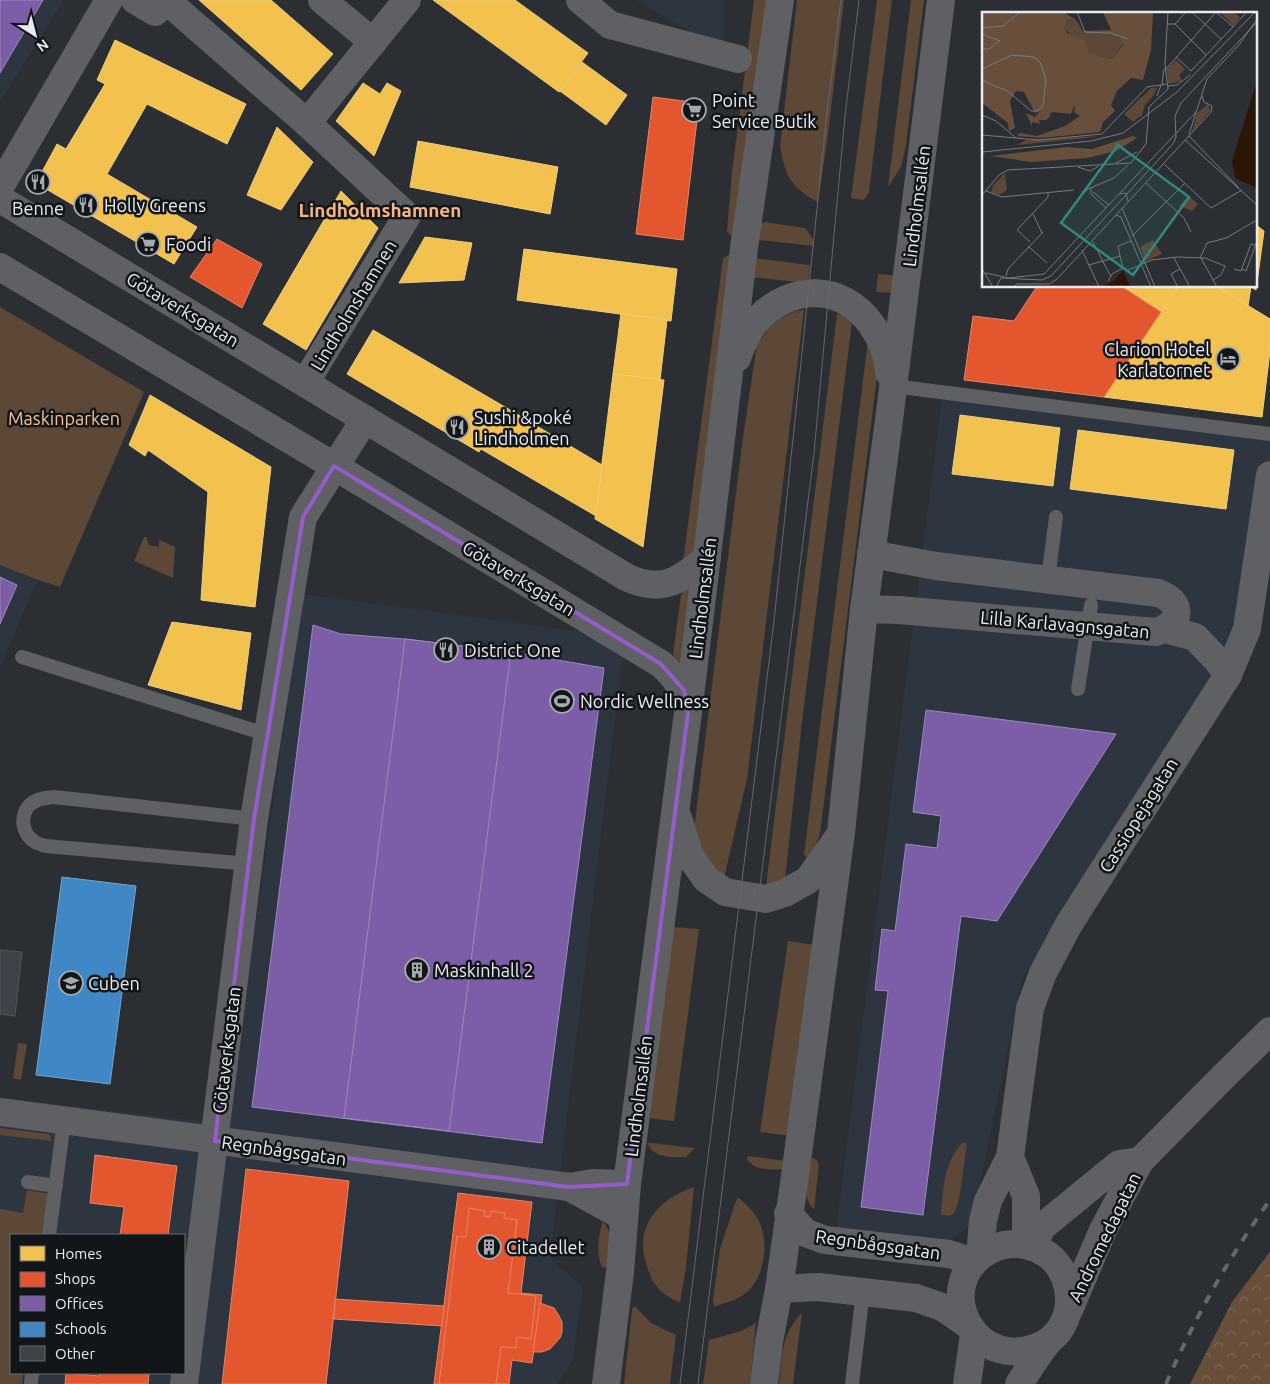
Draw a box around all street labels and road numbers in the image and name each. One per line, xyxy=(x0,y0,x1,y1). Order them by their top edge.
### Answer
street label: Lindholmsallén xyxy=(899,144,933,268)
street label: Lindholmshamnen xyxy=(306,236,400,374)
street label: Götaverksgatan xyxy=(123,268,243,350)
street label: Lindholmsallén xyxy=(685,536,719,660)
street label: Götaverksgatan xyxy=(459,537,579,619)
street label: Lilla Karlavagnsgatan xyxy=(979,607,1151,641)
street label: Cassiopejagatan xyxy=(1095,754,1181,876)
street label: Götaverksgatan xyxy=(208,986,244,1114)
street label: Lindholmsallén xyxy=(621,1034,655,1158)
street label: Regnbågsgatan xyxy=(220,1131,348,1169)
street label: Andromedagatan xyxy=(1064,1169,1144,1305)
street label: Regnbågsgatan xyxy=(814,1225,942,1263)

